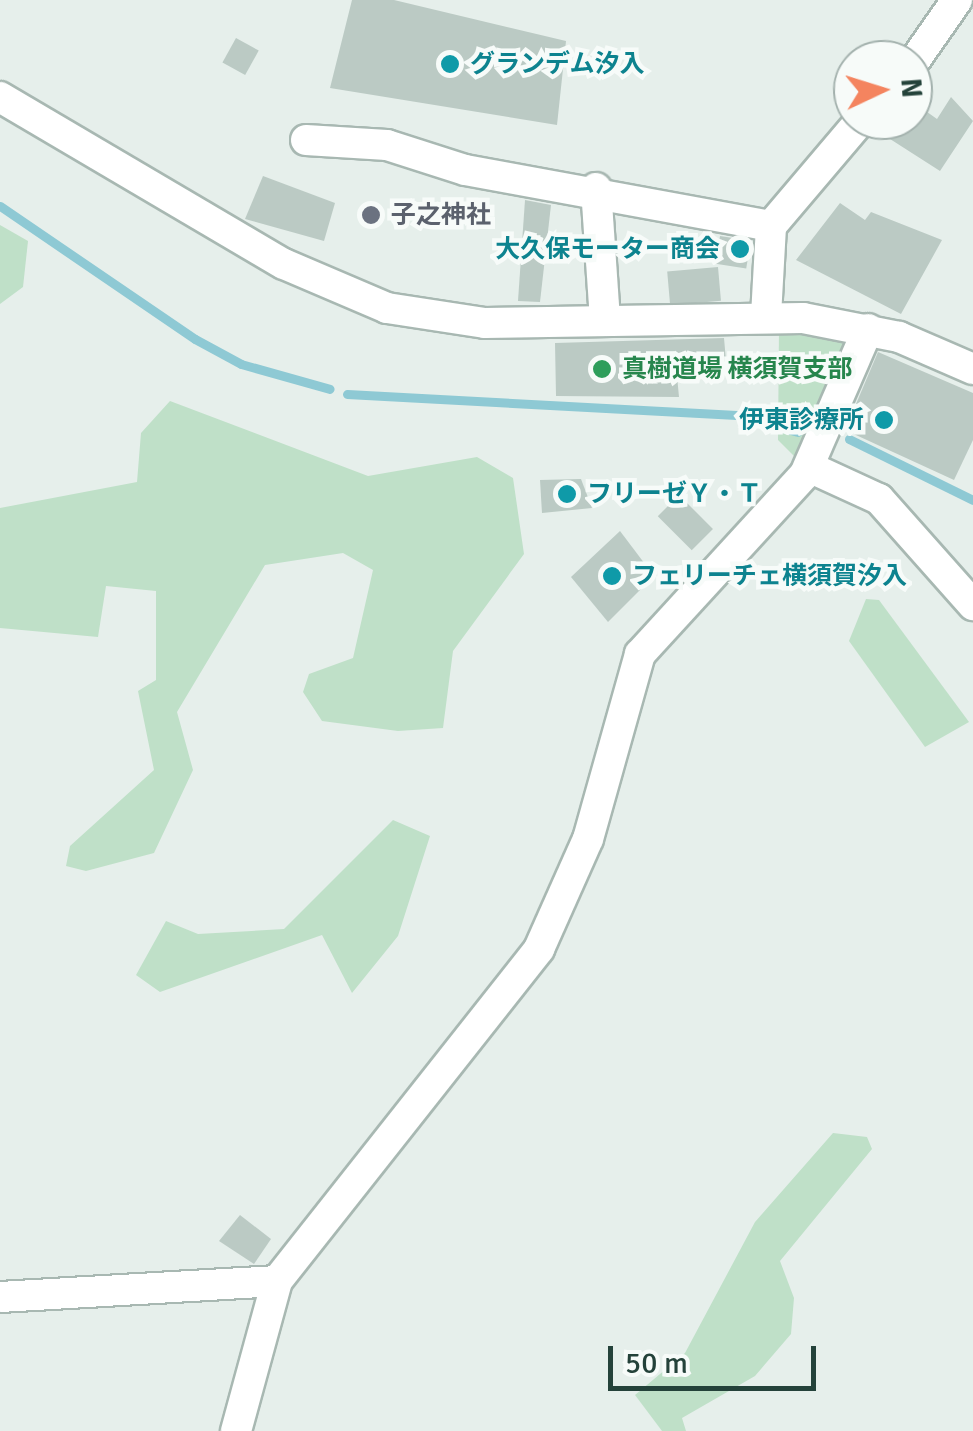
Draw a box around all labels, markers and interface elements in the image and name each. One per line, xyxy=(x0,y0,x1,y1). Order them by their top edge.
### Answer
north arrow xyxy=(833,40,933,140)
place label: グランデム汐入 xyxy=(470,49,645,79)
marker: グランデム汐入 xyxy=(439,53,461,75)
text: N xyxy=(893,77,929,99)
place label: 子之神社 xyxy=(391,200,491,230)
marker: 子之神社 xyxy=(360,204,382,226)
place label: 大久保モーター商会 xyxy=(495,234,720,264)
marker: 大久保モーター商会 xyxy=(729,238,751,260)
place label: 真樹道場 横須賀支部 xyxy=(622,354,852,384)
marker: 真樹道場 横須賀支部 xyxy=(591,358,613,380)
place label: 伊東診療所 xyxy=(739,405,864,435)
marker: 伊東診療所 xyxy=(873,409,895,431)
place label: フリーゼＹ・Ｔ xyxy=(587,479,762,509)
marker: フリーゼＹ・Ｔ xyxy=(556,483,578,505)
place label: フェリーチェ横須賀汐入 xyxy=(632,561,907,591)
marker: フェリーチェ横須賀汐入 xyxy=(601,565,623,587)
scale bar xyxy=(613,1326,820,1388)
text: 50 m xyxy=(625,1345,688,1382)

